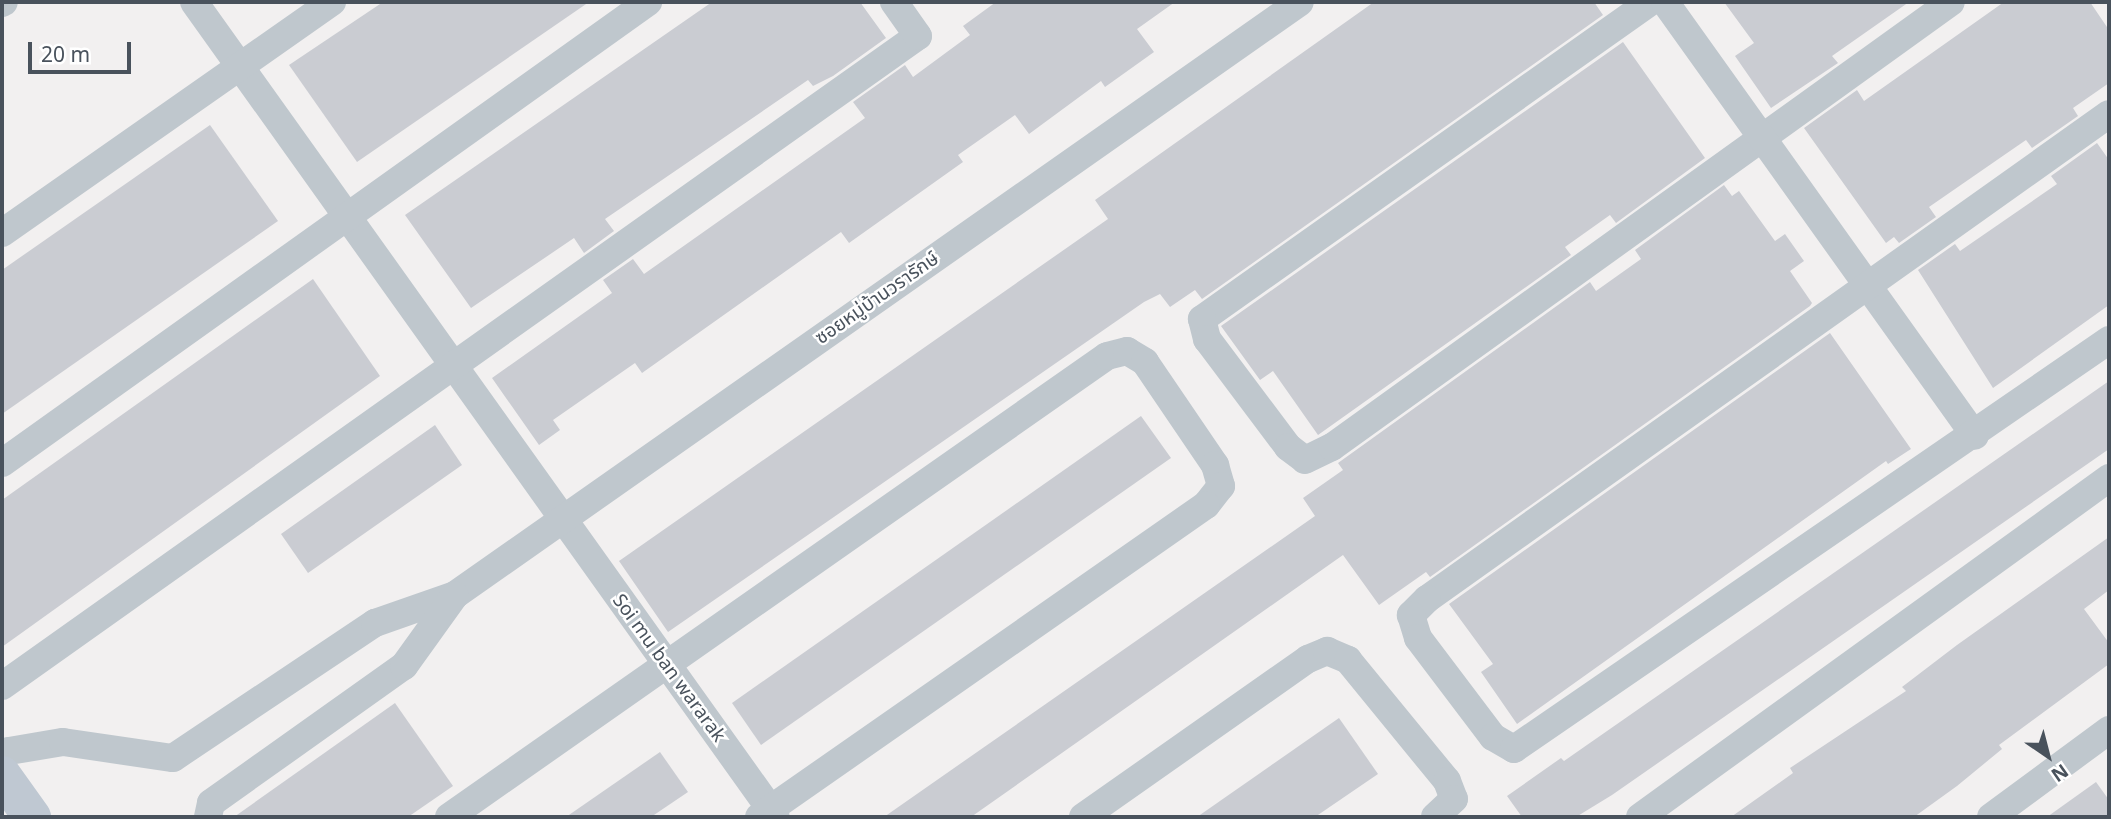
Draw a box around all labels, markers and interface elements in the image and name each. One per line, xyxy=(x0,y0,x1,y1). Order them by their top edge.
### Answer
scale bar xyxy=(32,28,135,72)
text: 20 m xyxy=(41,40,90,68)
street label: ซอยหมู่บ้านวรารักษ์ xyxy=(811,247,943,349)
street label: Soi mu ban wararak xyxy=(608,590,730,746)
north arrow xyxy=(2013,721,2083,791)
text: N xyxy=(2046,758,2074,788)

